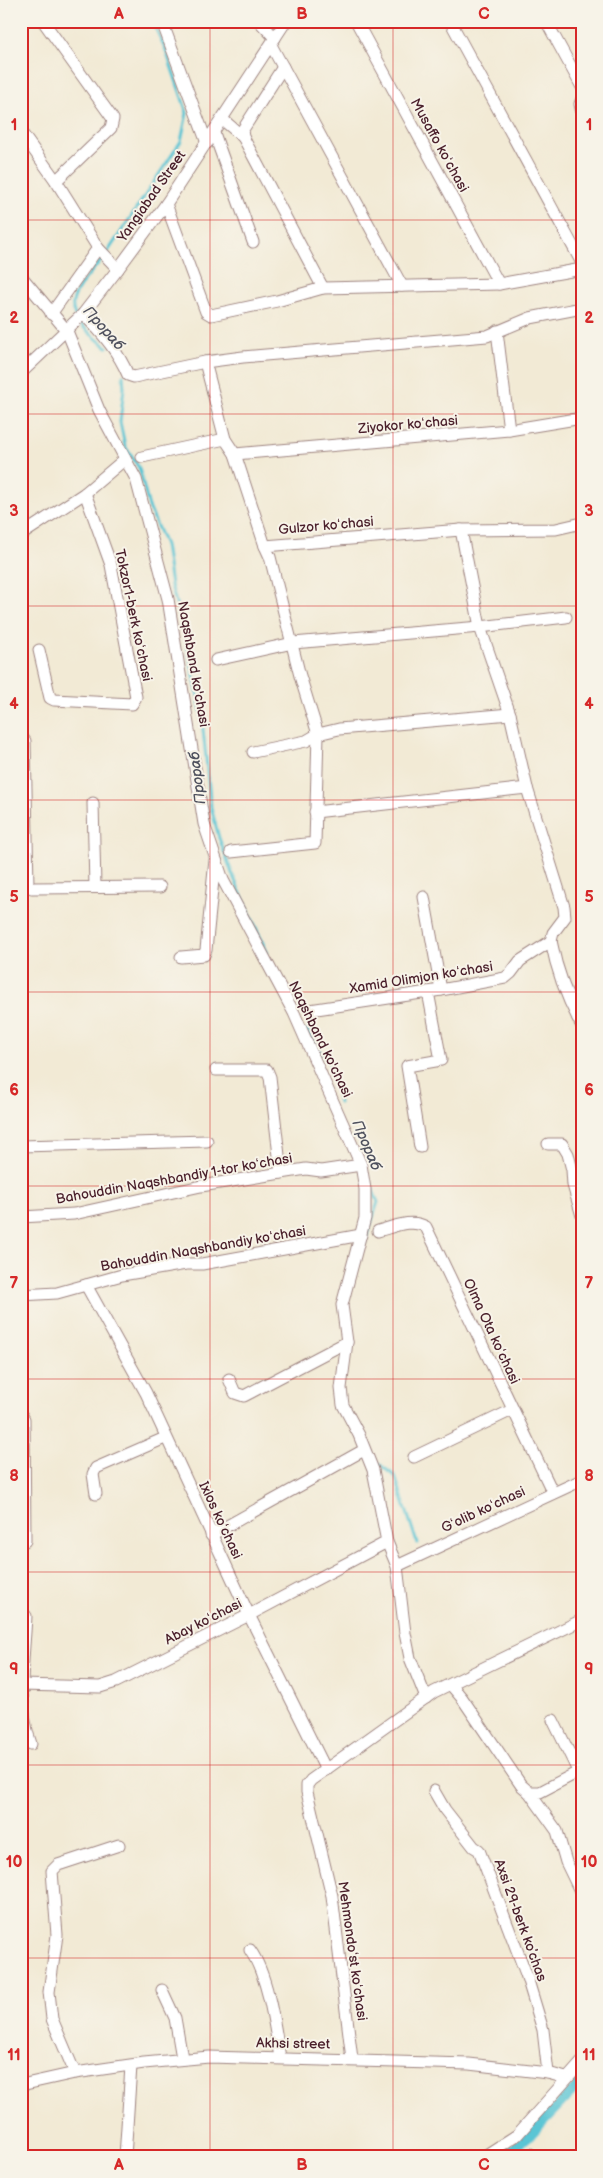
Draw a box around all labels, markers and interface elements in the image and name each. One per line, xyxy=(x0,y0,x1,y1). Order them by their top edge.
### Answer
text: A xyxy=(113,5,124,24)
text: B xyxy=(296,5,308,24)
text: C xyxy=(478,5,490,24)
street label: Musaffo koʻchasi xyxy=(407,95,472,195)
text: 1 xyxy=(11,116,17,135)
text: 1 xyxy=(586,116,592,135)
street label: Yangiabad Street xyxy=(113,147,190,246)
water label: Прораб xyxy=(79,302,129,355)
text: 2 xyxy=(9,309,19,328)
text: 2 xyxy=(584,309,594,328)
street label: Ziyokor koʻchasi xyxy=(356,412,459,437)
text: 3 xyxy=(9,502,19,521)
text: 3 xyxy=(584,502,594,521)
street label: Gulzor koʻchasi xyxy=(278,513,374,538)
street label: Tokzor1-berk koʻchasi xyxy=(111,547,156,683)
street label: Naqshband ko'chasi xyxy=(174,600,213,728)
text: 4 xyxy=(9,695,19,714)
text: 4 xyxy=(584,695,594,714)
water label: Прораб xyxy=(185,750,210,805)
text: 5 xyxy=(9,888,19,907)
text: 5 xyxy=(584,888,594,907)
street label: Xamid Olimjon koʻchasi xyxy=(347,958,494,997)
street label: Naqshband ko'chasi xyxy=(285,978,356,1100)
text: 6 xyxy=(9,1081,19,1100)
text: 6 xyxy=(584,1081,594,1100)
water label: Прораб xyxy=(347,1117,386,1174)
street label: Bahouddin Naqshbandiy 1-tor koʻchasi xyxy=(55,1149,294,1208)
street label: Bahouddin Naqshbandiy koʻchasi xyxy=(99,1222,307,1275)
text: 7 xyxy=(10,1274,19,1293)
text: 7 xyxy=(585,1274,594,1293)
street label: Olma Ota koʻchasi xyxy=(460,1276,523,1387)
text: 8 xyxy=(9,1467,19,1486)
text: 8 xyxy=(584,1467,594,1486)
street label: Ixlos koʻchasi xyxy=(195,1479,246,1562)
street label: Gʻolib koʻchasi xyxy=(439,1483,528,1536)
street label: Abay koʻchasi xyxy=(162,1595,245,1648)
text: 9 xyxy=(9,1660,19,1679)
text: 9 xyxy=(584,1660,594,1679)
text: 10 xyxy=(6,1853,22,1872)
text: 10 xyxy=(581,1853,597,1872)
street label: Аxsi 29-berk koʼchas xyxy=(490,1856,551,1984)
street label: Mehmondoʻst koʻchasi xyxy=(334,1880,371,2022)
street label: Akhsi street xyxy=(256,2034,331,2053)
text: 11 xyxy=(7,2046,21,2065)
text: 11 xyxy=(582,2046,596,2065)
text: A xyxy=(113,2156,124,2175)
text: B xyxy=(296,2156,308,2175)
text: C xyxy=(478,2156,490,2175)

